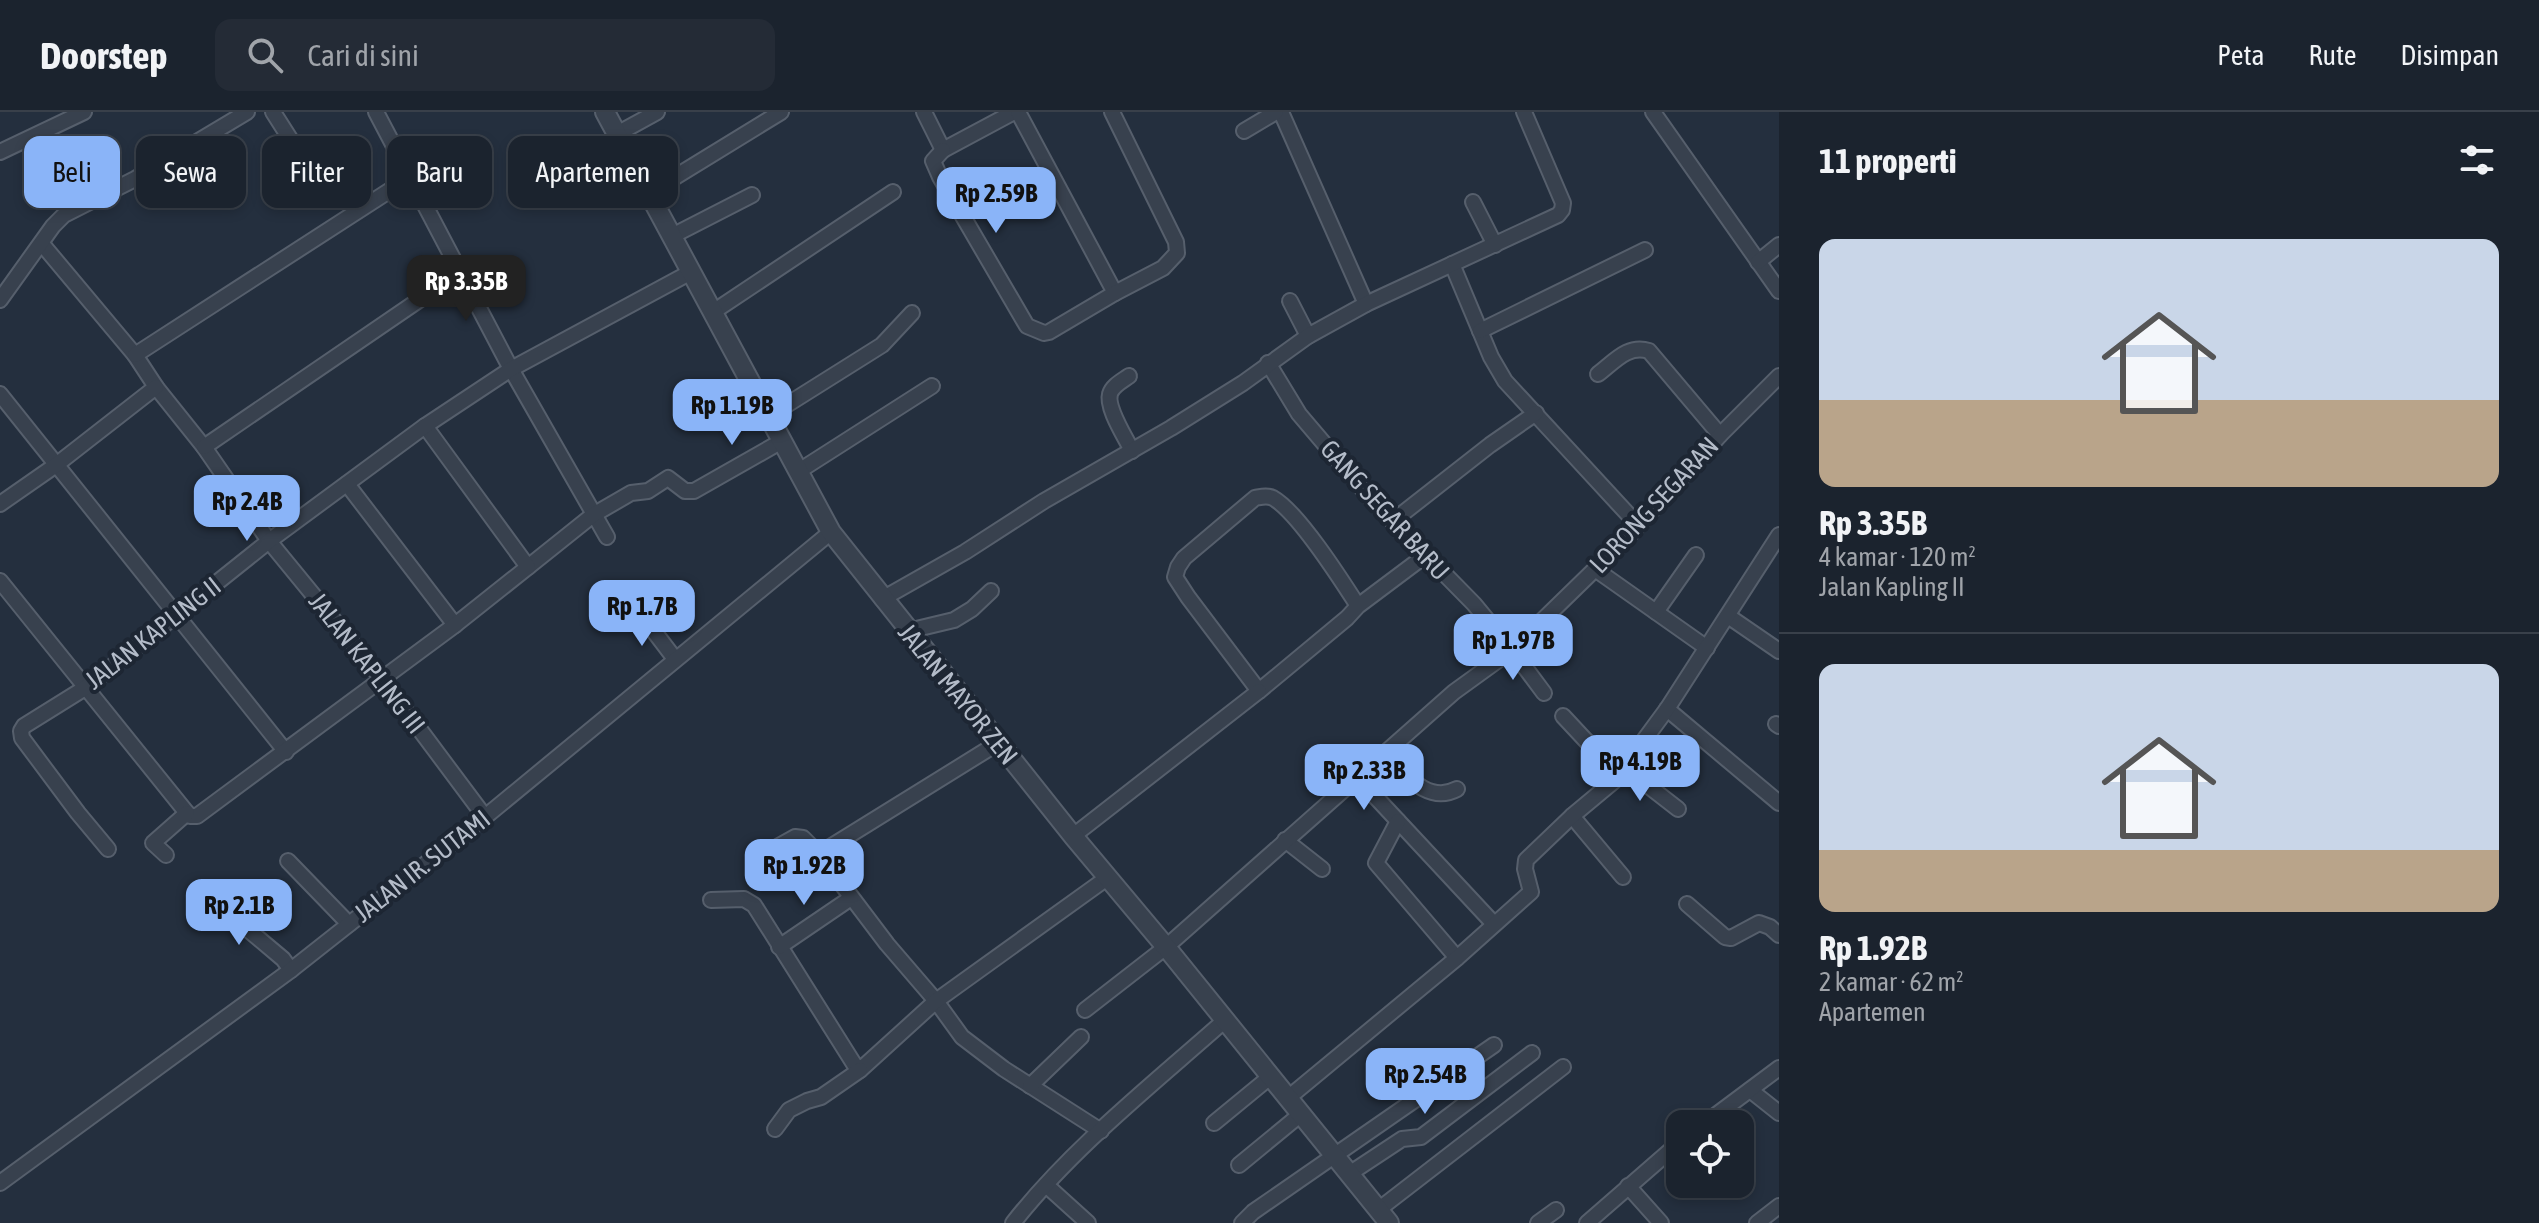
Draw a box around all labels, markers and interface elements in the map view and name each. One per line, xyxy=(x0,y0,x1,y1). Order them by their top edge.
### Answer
search box xyxy=(215,19,775,91)
icon: search xyxy=(243,33,287,77)
text: Doorstep xyxy=(40,34,167,77)
text: Cari di sini xyxy=(307,38,419,72)
text: Peta xyxy=(2217,39,2264,71)
text: Rute xyxy=(2308,39,2357,71)
text: Disimpan xyxy=(2401,39,2499,71)
chip: Beli xyxy=(24,136,120,208)
chip: Sewa xyxy=(136,136,246,208)
chip: Filter xyxy=(262,136,371,208)
chip: Baru xyxy=(387,136,492,208)
chip: Apartemen xyxy=(508,136,678,208)
icon: filters xyxy=(2455,138,2499,182)
text: 11 properti xyxy=(1819,141,1957,180)
pin: Rp 2.59B xyxy=(913,167,1079,235)
text: Rp 2.59B xyxy=(955,178,1037,208)
pin: Rp 3.35B xyxy=(383,255,549,323)
text: Rp 3.35B xyxy=(425,266,507,296)
icon: home xyxy=(2087,291,2231,435)
pin: Rp 1.19B xyxy=(649,379,815,447)
text: Rp 1.19B xyxy=(691,390,773,420)
street label: LORONG SEGARAN xyxy=(1583,431,1725,579)
street label: GANG SEGAR BARU xyxy=(1314,434,1456,586)
pin: Rp 2.4B xyxy=(173,475,321,543)
text: Rp 2.4B xyxy=(212,486,282,516)
text: Rp 3.35B xyxy=(1819,503,1927,542)
text: 4 kamar · 120 m² xyxy=(1819,542,1976,572)
street label: JALAN KAPLING II xyxy=(79,571,227,695)
text: Jalan Kapling II xyxy=(1819,572,1965,602)
pin: Rp 1.7B xyxy=(568,580,716,648)
street label: JALAN KAPLING III xyxy=(303,587,431,739)
text: Rp 1.7B xyxy=(607,591,677,621)
pin: Rp 1.97B xyxy=(1430,614,1596,682)
street label: JALAN MAYOR ZEN xyxy=(892,618,1024,770)
text: Rp 1.97B xyxy=(1472,625,1554,655)
icon: home xyxy=(2087,716,2231,860)
pin: Rp 4.19B xyxy=(1557,735,1723,803)
pin: Rp 2.33B xyxy=(1281,744,1447,812)
text: Rp 4.19B xyxy=(1599,746,1681,776)
text: Rp 2.33B xyxy=(1323,755,1405,785)
street label: JALAN IR. SUTAMI xyxy=(348,804,496,928)
pin: Rp 1.92B xyxy=(721,839,887,907)
text: Rp 1.92B xyxy=(763,850,845,880)
pin: Rp 2.1B xyxy=(165,879,313,947)
text: Rp 2.1B xyxy=(204,890,274,920)
text: Rp 1.92B xyxy=(1819,928,1927,967)
text: 2 kamar · 62 m² xyxy=(1819,967,1963,997)
text: Apartemen xyxy=(1819,997,1926,1027)
pin: Rp 2.54B xyxy=(1342,1048,1508,1116)
text: Rp 2.54B xyxy=(1384,1059,1466,1089)
map controls xyxy=(1666,1110,1754,1198)
button: locate xyxy=(1666,1110,1754,1198)

